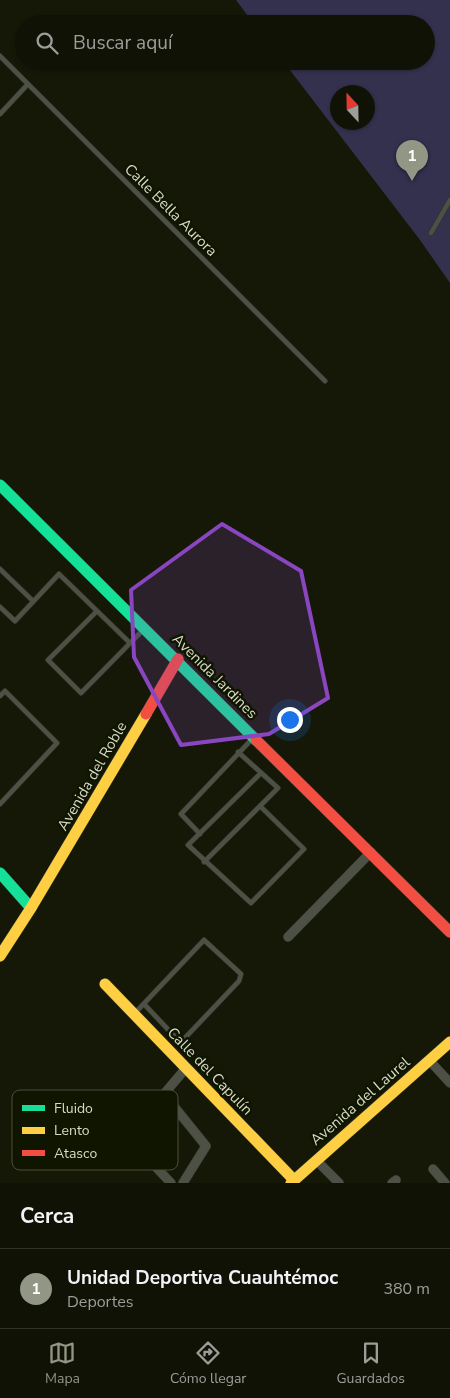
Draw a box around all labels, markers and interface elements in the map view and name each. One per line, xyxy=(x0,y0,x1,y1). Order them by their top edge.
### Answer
search box xyxy=(15,15,435,70)
icon: search xyxy=(33,29,61,57)
text: Buscar aquí xyxy=(73,30,172,56)
north arrow xyxy=(330,85,375,130)
pin: 1 xyxy=(396,140,428,181)
street label: Calle Bella Aurora xyxy=(120,159,222,261)
street label: Avenida Jardines xyxy=(168,629,262,723)
your location xyxy=(277,707,303,733)
street label: Avenida del Roble xyxy=(53,718,131,834)
street label: Calle del Capulín xyxy=(163,1023,257,1119)
street label: Avenida del Laurel xyxy=(306,1052,414,1150)
legend xyxy=(12,1090,178,1170)
text: Fluido xyxy=(54,1099,93,1118)
text: Lento xyxy=(54,1121,90,1140)
text: Atasco xyxy=(54,1144,97,1163)
text: Cerca xyxy=(20,1202,74,1230)
text: Unidad Deportiva Cuauhtémoc xyxy=(67,1265,338,1291)
text: 1 xyxy=(31,1278,41,1300)
text: 380 m xyxy=(383,1278,430,1300)
text: Deportes xyxy=(67,1291,134,1313)
tab: Mapa xyxy=(45,1339,80,1388)
tab: Cómo llegar xyxy=(170,1339,246,1388)
tab: Guardados xyxy=(336,1339,405,1388)

